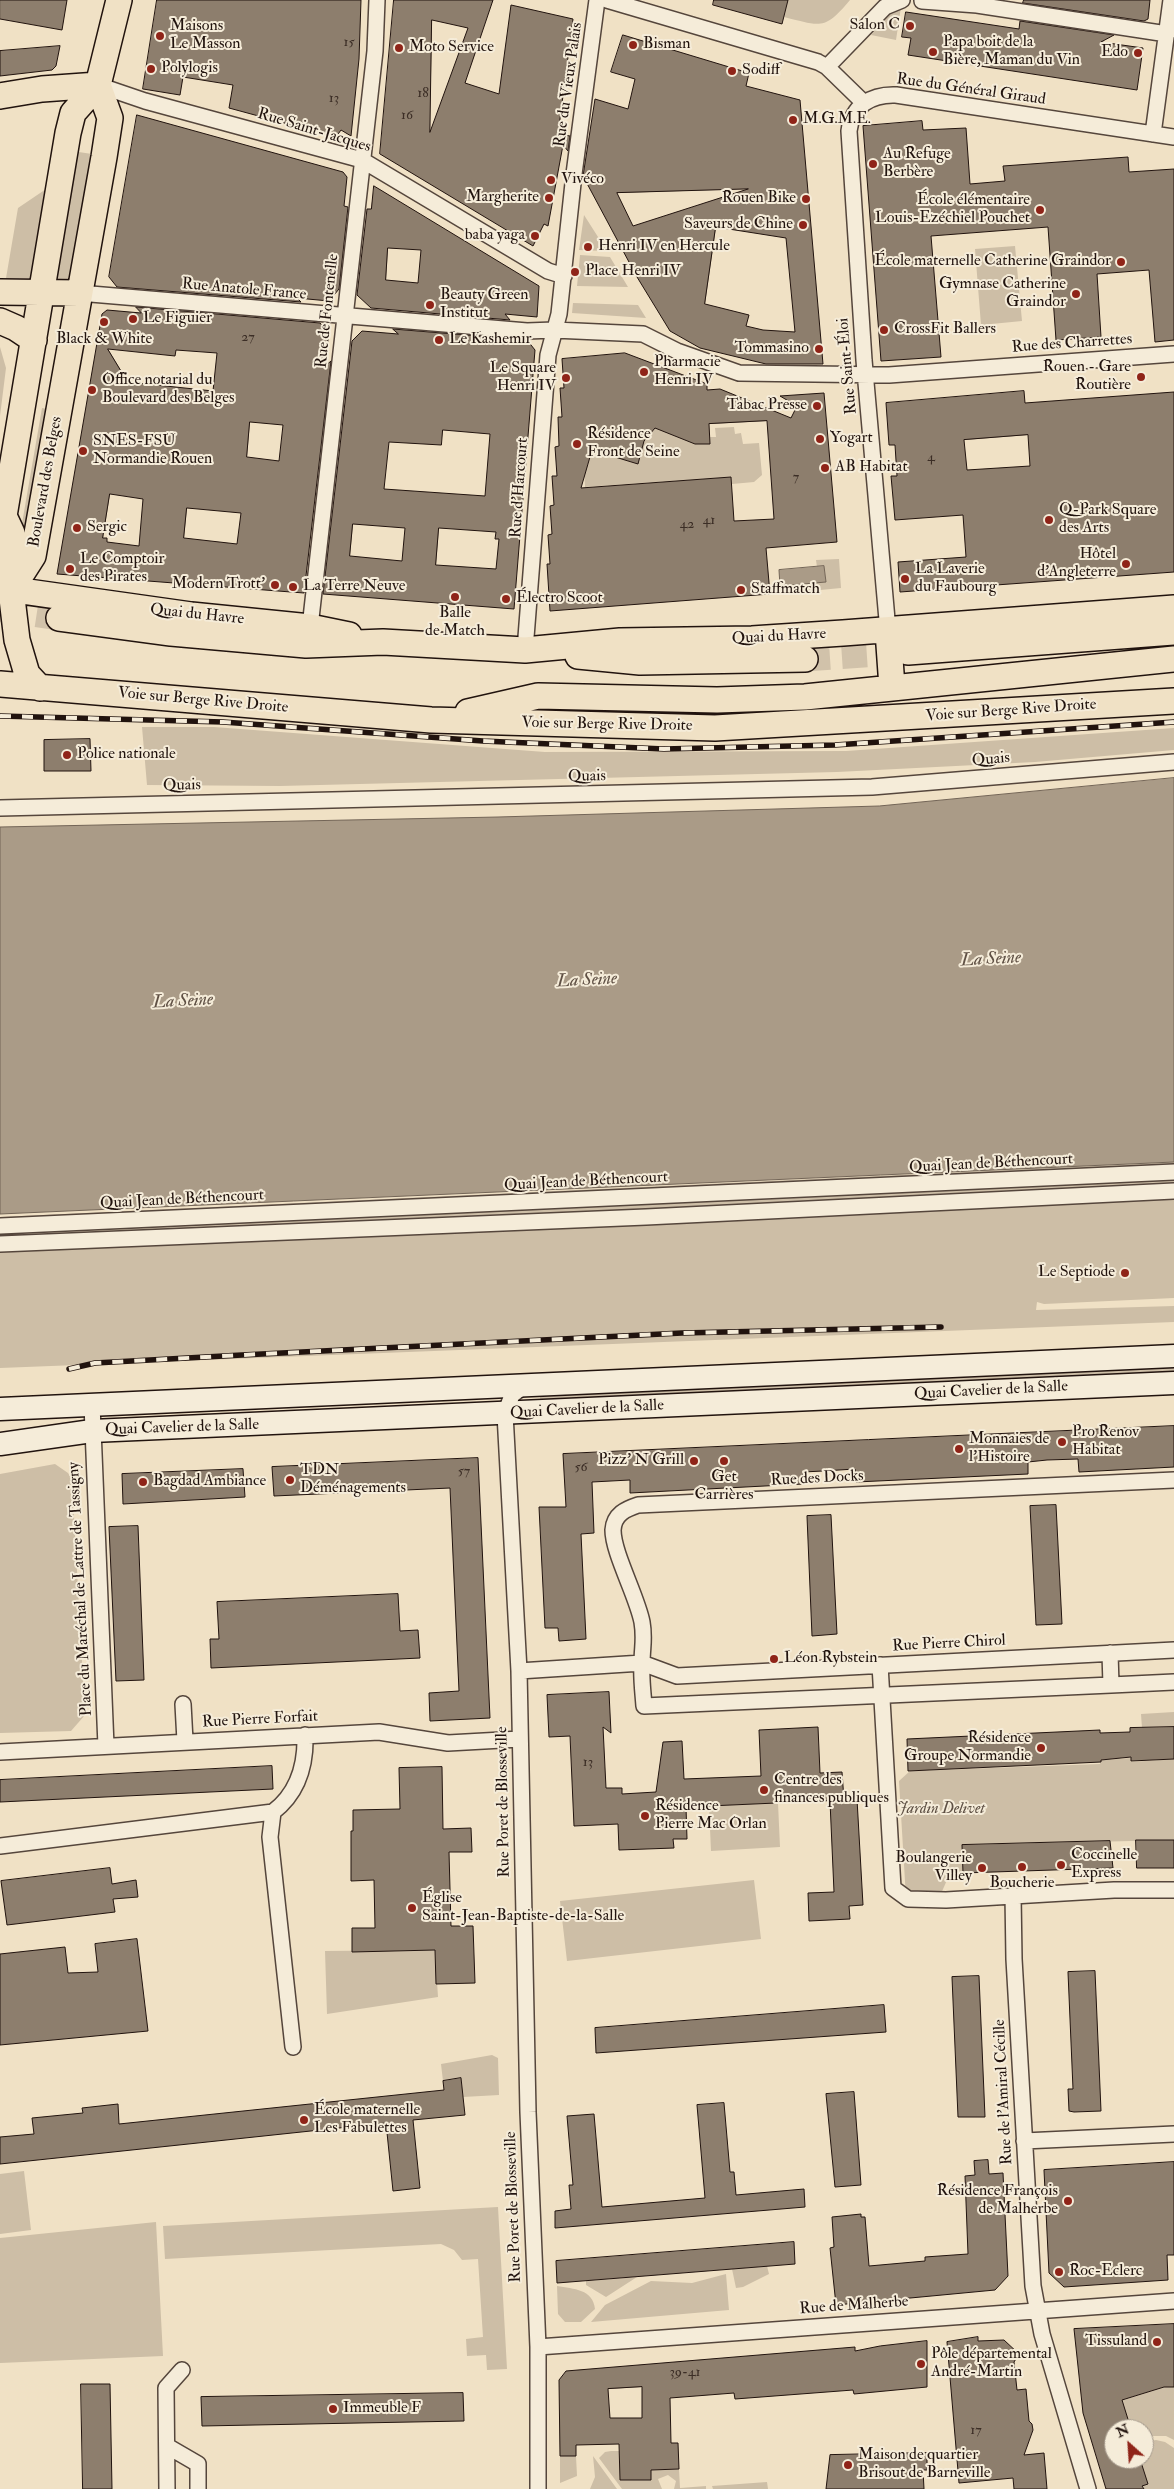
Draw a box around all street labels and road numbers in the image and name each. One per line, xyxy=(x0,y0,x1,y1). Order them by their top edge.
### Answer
street label: Rue du Vieux Palais xyxy=(551,21,587,149)
street label: Rue du Général Giraud xyxy=(895,70,1047,110)
street label: Rue Saint-Jacques xyxy=(255,105,373,157)
street label: Rue de Fontenelle xyxy=(312,253,344,369)
street label: Rue Anatole France xyxy=(181,275,307,305)
street label: Rue Saint-Éloi xyxy=(834,317,862,415)
street label: Rue des Charrettes xyxy=(1011,330,1133,358)
street label: Boulevard des Belges xyxy=(25,415,67,549)
street label: Rue d'Harcourt xyxy=(507,437,533,539)
street label: Quai du Havre xyxy=(149,601,245,629)
street label: Quai du Havre xyxy=(731,625,827,649)
street label: Voie sur Berge Rive Droite xyxy=(117,684,289,718)
street label: Voie sur Berge Rive Droite xyxy=(925,695,1097,727)
street label: Voie sur Berge Rive Droite xyxy=(521,714,693,736)
street label: Quais xyxy=(971,749,1011,771)
street label: Quais xyxy=(568,767,606,787)
street label: Quais xyxy=(163,776,201,796)
street label: Quai Jean de Béthencourt xyxy=(909,1150,1073,1178)
street label: Quai Jean de Béthencourt xyxy=(504,1168,668,1196)
street label: Quai Jean de Béthencourt xyxy=(100,1186,264,1214)
street label: Quai Cavelier de la Salle xyxy=(914,1377,1068,1405)
street label: Quai Cavelier de la Salle xyxy=(510,1396,664,1424)
street label: Quai Cavelier de la Salle xyxy=(105,1416,259,1440)
street label: Place du Maréchal de Lattre de Tassigny xyxy=(65,1461,97,1717)
street label: Rue des Docks xyxy=(770,1467,864,1491)
street label: Rue Pierre Chirol xyxy=(892,1631,1006,1657)
street label: Rue Pierre Forfait xyxy=(202,1707,318,1733)
street label: Rue Poret de Blosseville xyxy=(493,1726,515,1878)
street label: Rue de l'Amiral Cécille xyxy=(991,2019,1017,2165)
street label: Rue Poret de Blosseville xyxy=(502,2131,526,2283)
street label: Rue de Malherbe xyxy=(799,2293,909,2319)

